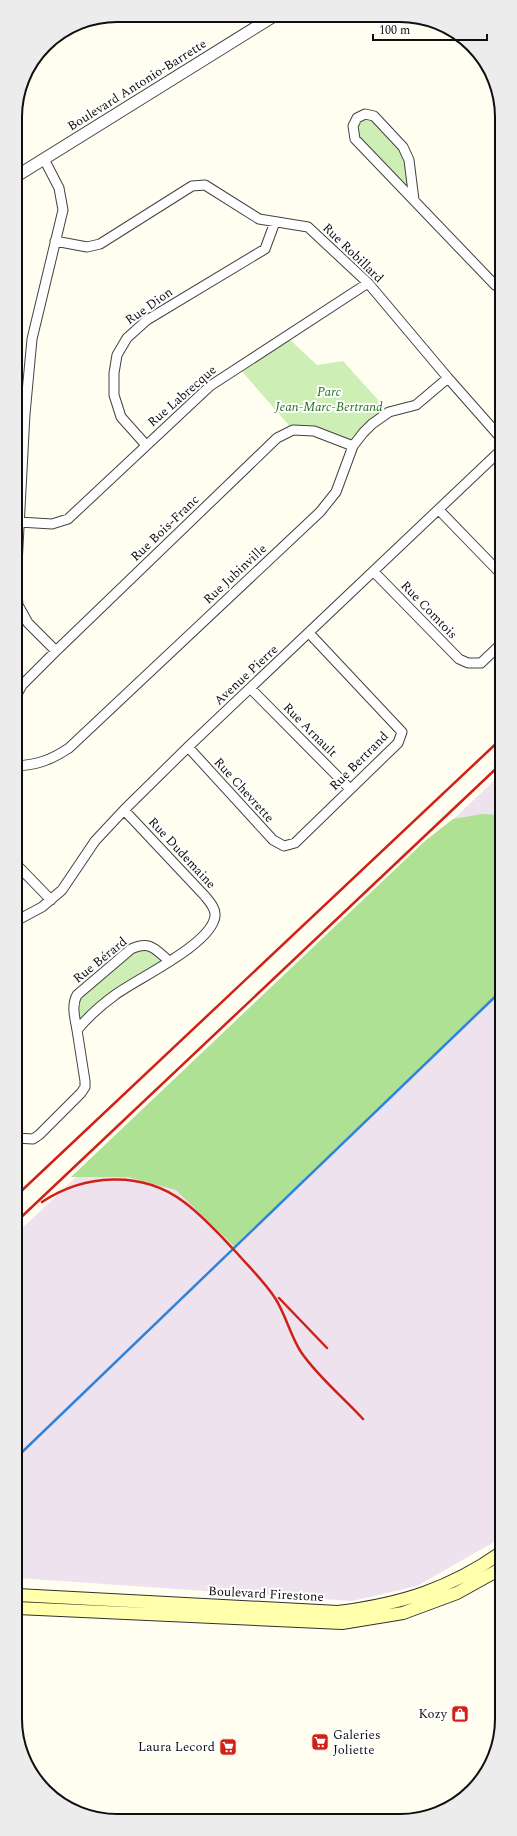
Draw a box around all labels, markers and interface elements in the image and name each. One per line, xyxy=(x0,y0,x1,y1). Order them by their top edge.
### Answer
scale bar xyxy=(373,16,487,42)
text: 100 m xyxy=(379,21,410,40)
street label: Boulevard Antonio-Barrette xyxy=(63,34,211,136)
street label: Rue Robillard xyxy=(318,218,388,288)
street label: Rue Dion xyxy=(121,282,177,330)
street label: Rue Labrecque xyxy=(143,360,221,432)
park label: Parc Jean-Marc-Bertrand xyxy=(274,382,383,417)
street label: Rue Bois-Franc xyxy=(126,490,204,566)
street label: Rue Jubinville xyxy=(199,539,271,609)
street label: Rue Comtois xyxy=(396,576,462,644)
street label: Avenue Pierre xyxy=(209,640,283,710)
street label: Rue Arnault xyxy=(278,698,342,762)
street label: Rue Bertrand xyxy=(325,727,393,795)
street label: Rue Chevrette xyxy=(209,753,279,827)
street label: Rue Dudemaine xyxy=(143,813,221,893)
street label: Rue Bérard xyxy=(69,932,131,988)
street label: Boulevard Firestone xyxy=(208,1581,324,1607)
place label: Kozy xyxy=(419,1704,448,1724)
shop icon: Kozy xyxy=(450,1704,470,1724)
place label: Galeries Joliette xyxy=(333,1725,381,1760)
supermarket icon: Galeries Joliette xyxy=(310,1732,330,1752)
place label: Laura Lecord xyxy=(138,1737,215,1757)
supermarket icon: Laura Lecord xyxy=(218,1737,238,1757)

